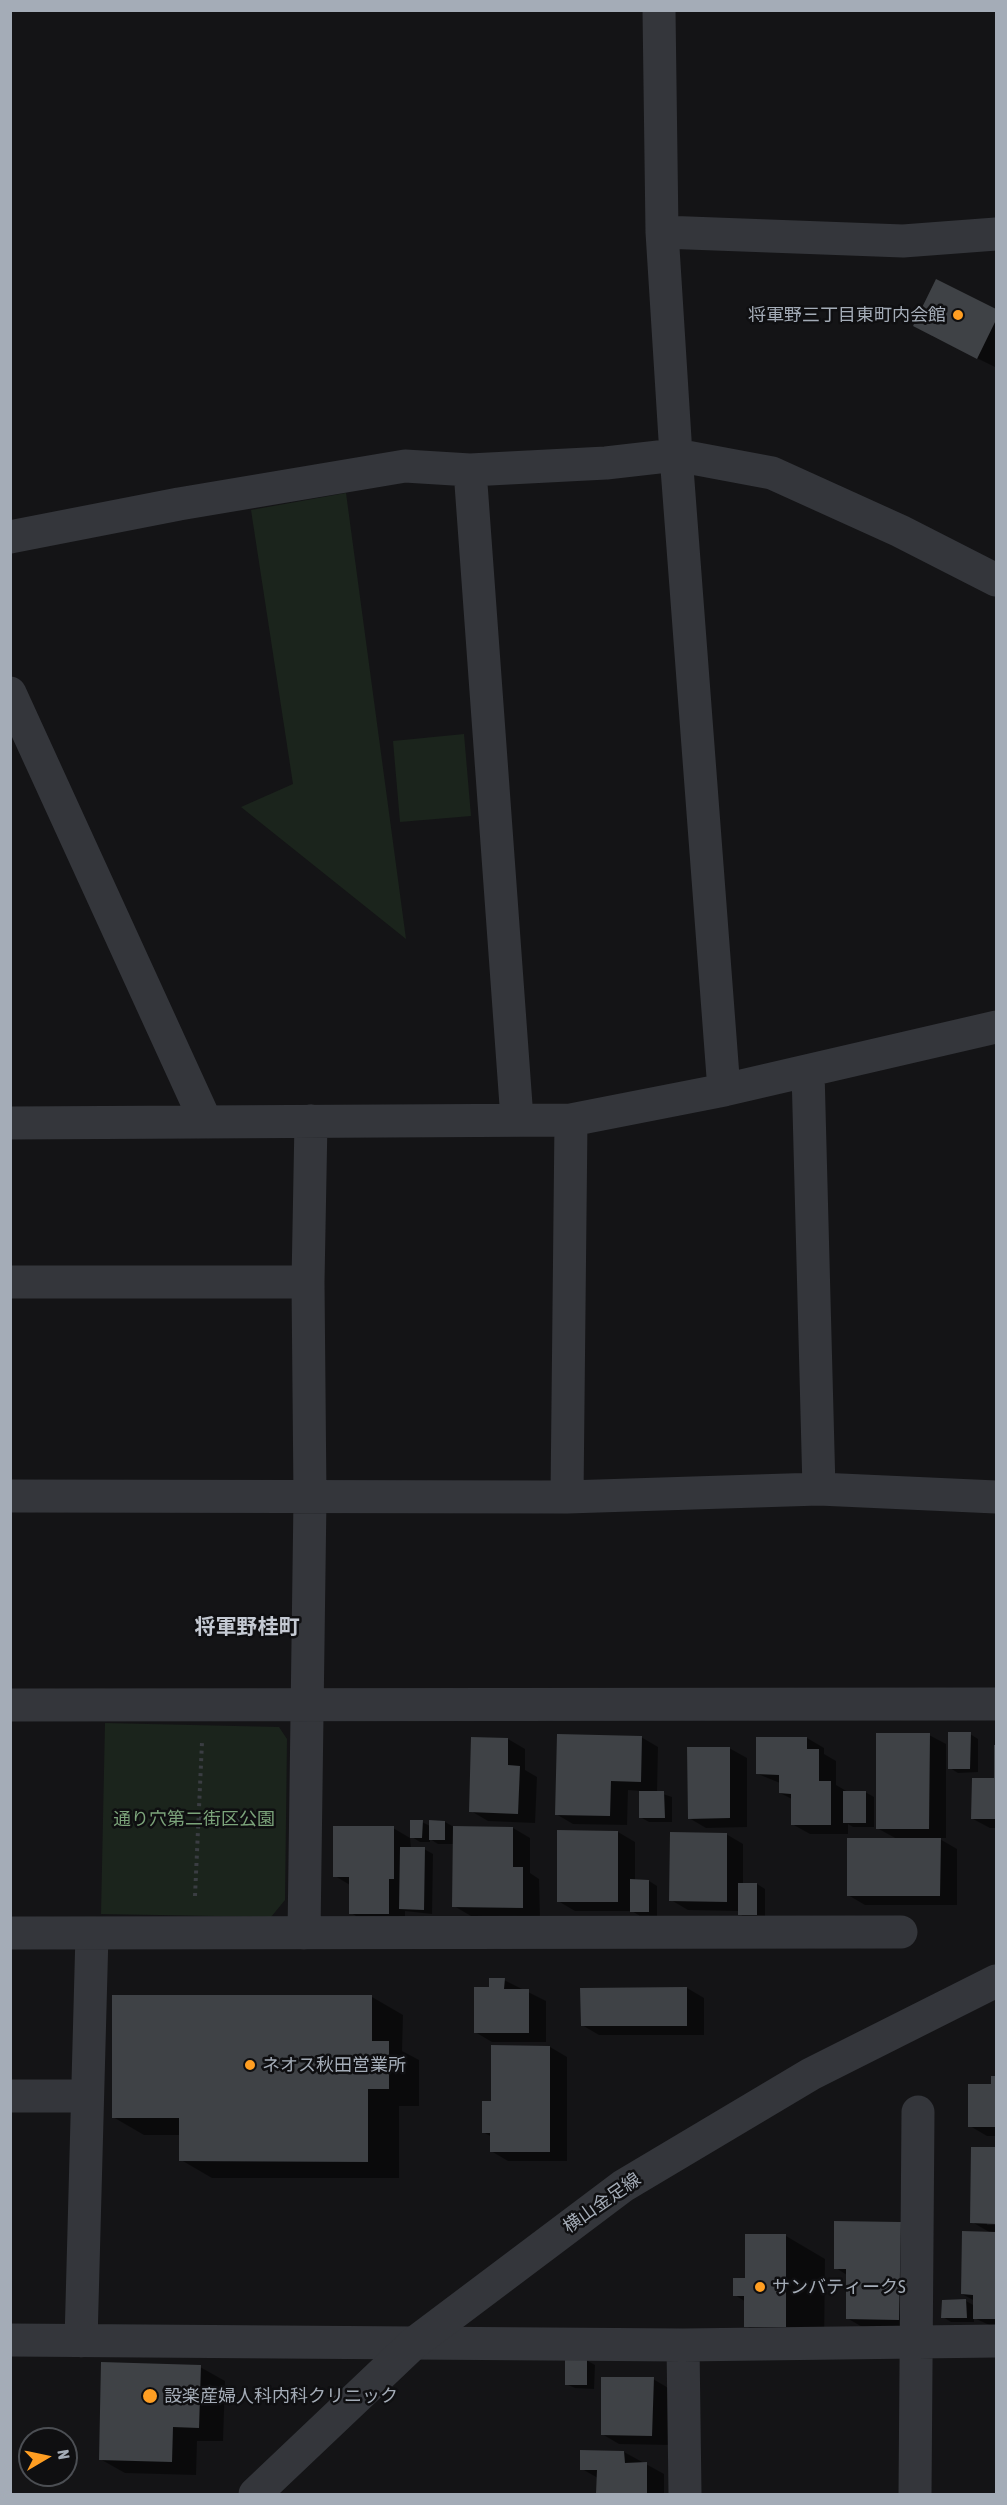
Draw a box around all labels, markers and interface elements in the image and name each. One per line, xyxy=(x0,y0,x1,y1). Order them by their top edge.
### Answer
place label: 将軍野三丁目東町内会館 xyxy=(748,304,946,326)
marker: 将軍野三丁目東町内会館 xyxy=(951,308,965,322)
district label: 将軍野桂町 xyxy=(195,1614,299,1640)
park label: 通り穴第二街区公園 xyxy=(113,1808,275,1830)
place label: ネオス秋田営業所 xyxy=(262,2054,406,2076)
marker: ネオス秋田営業所 xyxy=(243,2058,257,2072)
street label: 横山金足線 xyxy=(559,2168,645,2238)
place label: サンバティークS xyxy=(772,2276,906,2298)
marker: サンバティークS xyxy=(753,2280,767,2294)
place label: 設楽産婦人科内科クリニック xyxy=(164,2385,398,2407)
marker: 設楽産婦人科内科クリニック xyxy=(141,2387,159,2405)
north arrow xyxy=(18,2427,78,2487)
text: N xyxy=(54,2448,73,2461)

